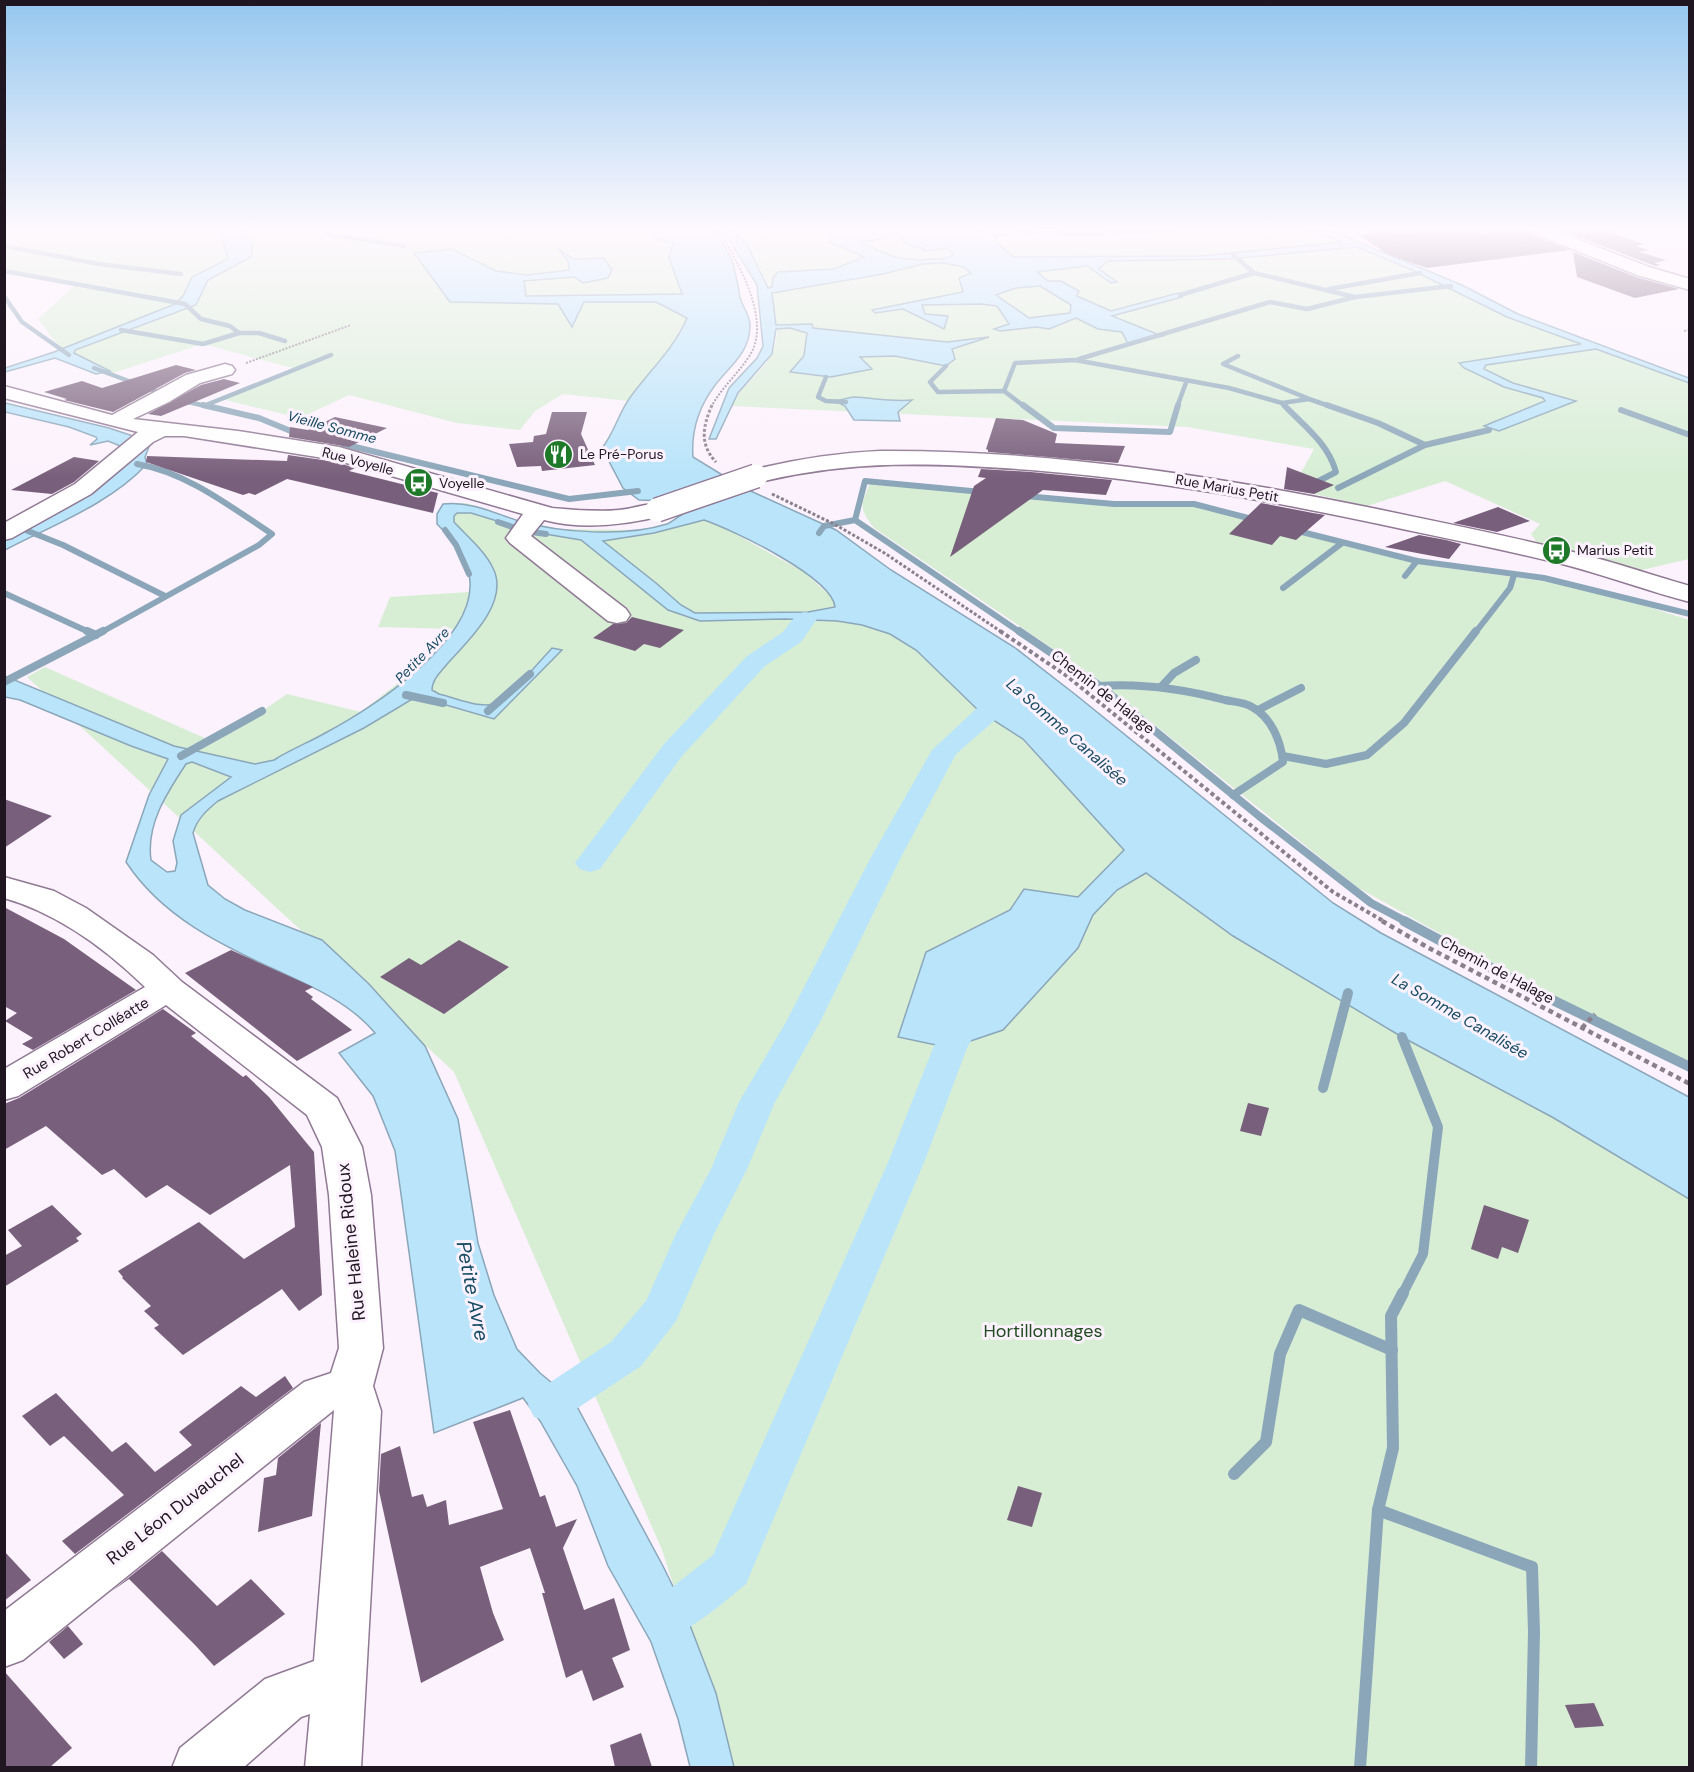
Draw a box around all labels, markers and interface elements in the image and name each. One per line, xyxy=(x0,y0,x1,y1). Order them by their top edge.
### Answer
water label: Vieille Somme xyxy=(285,406,379,448)
restaurant icon: Le Pré-Porus xyxy=(543,438,575,470)
street label: Rue Voyelle xyxy=(320,443,396,479)
place label: Le Pré-Porus xyxy=(580,445,664,463)
bus stop icon: Voyelle xyxy=(402,467,434,499)
street label: Rue Marius Petit xyxy=(1174,470,1280,506)
place label: Voyelle xyxy=(439,474,485,492)
bus stop icon: Marius Petit xyxy=(1540,534,1572,566)
place label: Marius Petit xyxy=(1577,541,1653,559)
water label: Petite Avre xyxy=(391,623,453,687)
street label: Chemin de Halage xyxy=(1047,645,1159,739)
water label: La Somme Canalisée xyxy=(1002,673,1132,791)
street label: Chemin de Halage xyxy=(1437,932,1557,1008)
water label: La Somme Canalisée xyxy=(1388,968,1532,1064)
street label: Rue Robert Colléatte xyxy=(19,992,153,1084)
street label: Rue Haleine Ridoux xyxy=(331,1162,371,1322)
water label: Petite Avre xyxy=(451,1239,495,1343)
park label: Hortillonnages xyxy=(983,1319,1103,1343)
street label: Rue Léon Duvauchel xyxy=(101,1448,249,1570)

